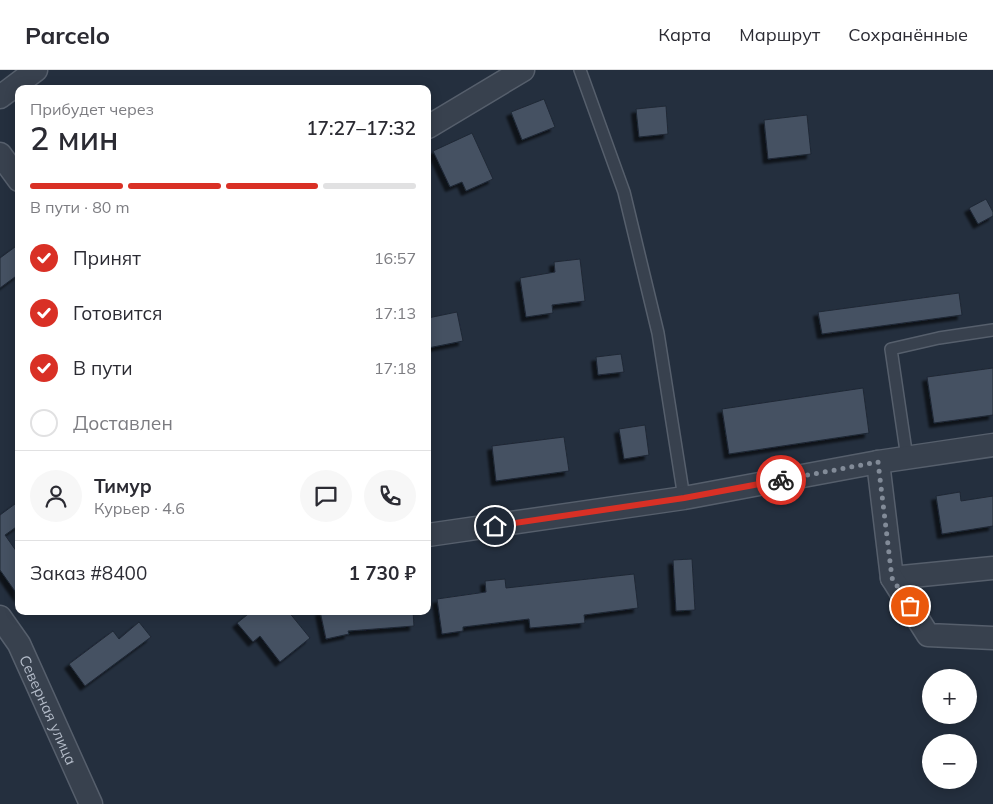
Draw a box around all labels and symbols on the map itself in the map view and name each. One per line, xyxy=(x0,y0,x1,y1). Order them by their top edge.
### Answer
courier xyxy=(756,455,806,505)
pin xyxy=(474,505,516,547)
pin xyxy=(889,585,931,627)
street label: Северная улица xyxy=(16,652,81,768)

